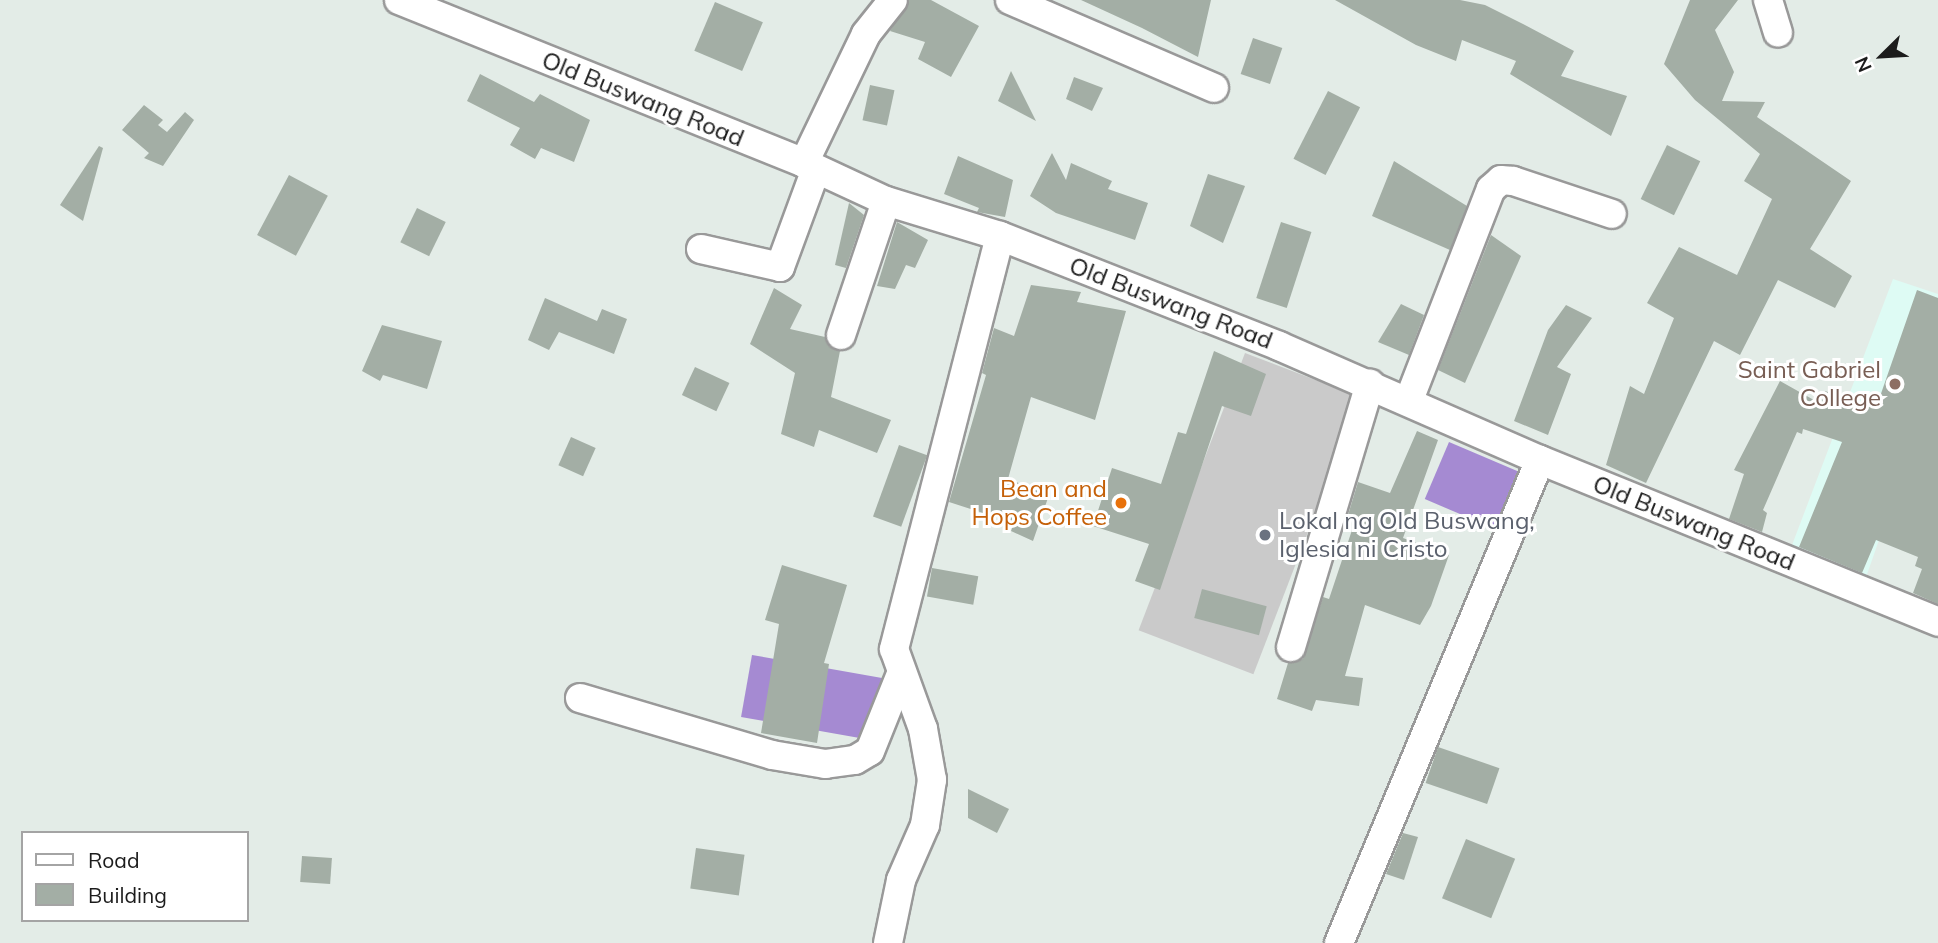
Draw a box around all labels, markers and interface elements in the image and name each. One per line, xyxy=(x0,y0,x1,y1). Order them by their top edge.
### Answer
north arrow xyxy=(1847,21,1917,91)
street label: Old Buswang Road xyxy=(538,45,748,153)
text: N xyxy=(1849,53,1877,76)
street label: Old Buswang Road xyxy=(1065,251,1277,355)
place label: Saint Gabriel College xyxy=(1738,356,1881,412)
marker: Saint Gabriel College xyxy=(1887,376,1903,392)
street label: Old Buswang Road xyxy=(1589,469,1799,577)
place label: Bean and Hops Coffee xyxy=(972,475,1107,531)
marker: Bean and Hops Coffee xyxy=(1113,495,1129,511)
place label: Lokal ng Old Buswang, Iglesia ni Cristo xyxy=(1279,507,1535,563)
marker: Lokal ng Old Buswang, Iglesia ni Cristo xyxy=(1257,527,1273,543)
legend xyxy=(21,831,248,922)
text: Road xyxy=(88,847,139,873)
text: Building xyxy=(88,882,167,908)

